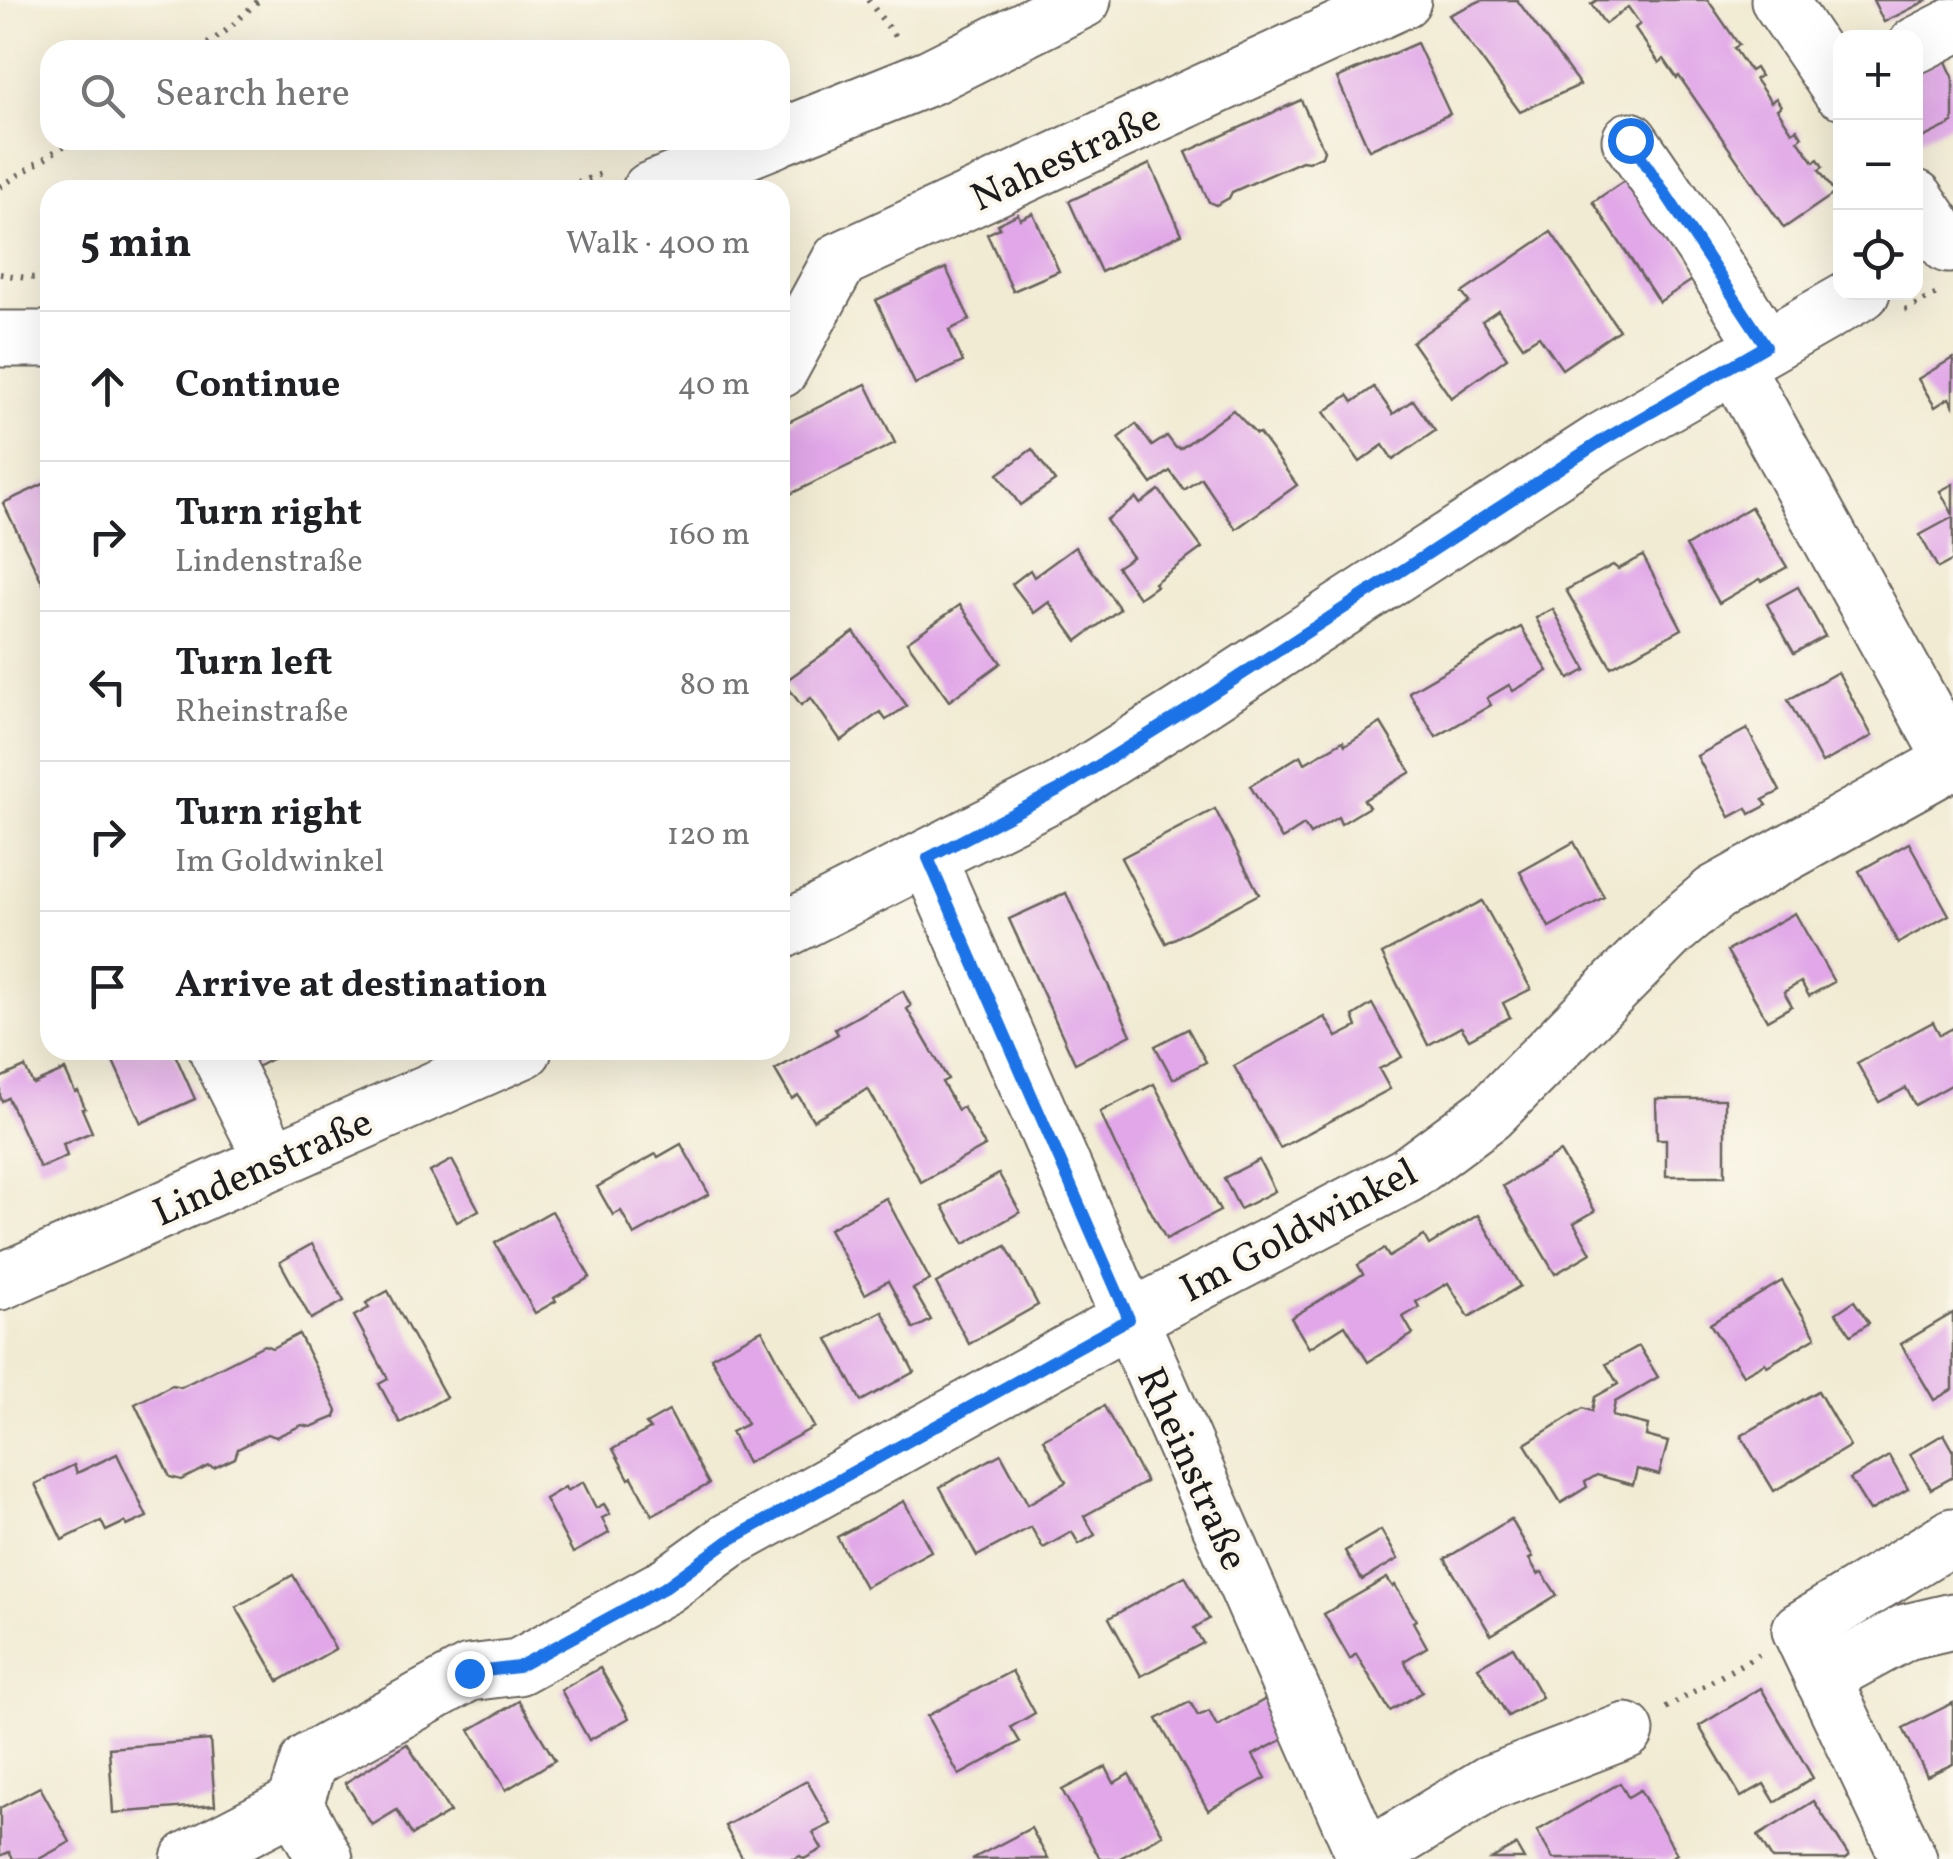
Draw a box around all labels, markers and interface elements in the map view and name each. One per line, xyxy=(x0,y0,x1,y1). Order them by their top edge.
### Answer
map controls xyxy=(1833,30,1923,300)
button: + xyxy=(1833,30,1923,120)
search box xyxy=(40,40,790,150)
icon: search xyxy=(75,68,130,123)
text: Search here xyxy=(155,69,350,122)
street label: Nahestraße xyxy=(963,91,1171,228)
route start xyxy=(1608,118,1654,164)
button: − xyxy=(1833,120,1923,210)
button: locate xyxy=(1833,210,1923,300)
text: 5 min xyxy=(80,216,192,275)
text: Walk · 400 m xyxy=(566,223,750,267)
icon: ahead xyxy=(80,359,135,414)
text: Continue xyxy=(175,360,340,413)
text: 40 m xyxy=(678,364,750,408)
text: Turn right xyxy=(175,488,362,541)
icon: right xyxy=(80,509,135,564)
text: 160 m xyxy=(667,514,750,558)
text: Lindenstraße xyxy=(175,541,363,585)
text: Turn left xyxy=(175,638,332,691)
icon: left xyxy=(80,659,135,714)
text: 80 m xyxy=(680,664,750,708)
text: Rheinstraße xyxy=(175,691,348,735)
text: Turn right xyxy=(175,788,362,841)
icon: right xyxy=(80,809,135,864)
text: 120 m xyxy=(667,814,750,858)
text: Im Goldwinkel xyxy=(175,841,384,885)
icon: arrive xyxy=(80,959,135,1014)
text: Arrive at destination xyxy=(175,960,548,1013)
street label: Lindenstraße xyxy=(145,1096,382,1243)
street label: Im Goldwinkel xyxy=(1171,1146,1428,1319)
street label: Rheinstraße xyxy=(1121,1359,1260,1580)
route end xyxy=(447,1651,493,1697)

